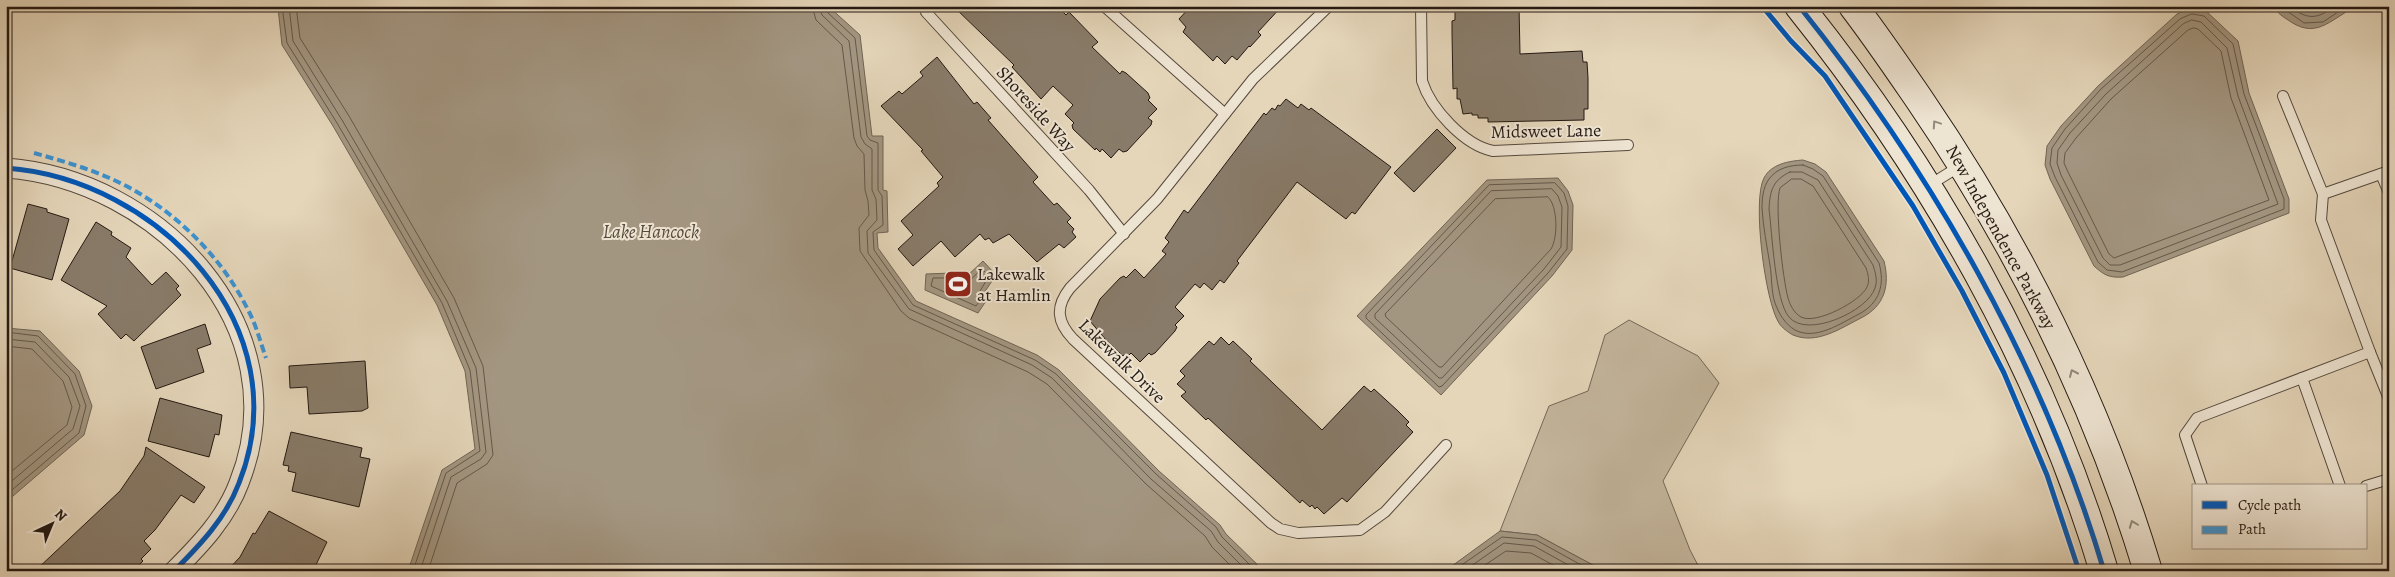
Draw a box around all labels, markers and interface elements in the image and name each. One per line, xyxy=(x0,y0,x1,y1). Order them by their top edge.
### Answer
street label: Shoreside Way xyxy=(991,61,1082,158)
street label: Midsweet Lane xyxy=(1491,118,1601,144)
one-way arrow xyxy=(1933,120,1942,130)
street label: New Independence Parkway xyxy=(1940,141,2062,334)
water label: Lake Hancock xyxy=(603,219,699,245)
place label: Lakewalk at Hamlin xyxy=(977,262,1051,307)
sports icon: Lakewalk at Hamlin xyxy=(943,269,973,299)
street label: Lakewalk Drive xyxy=(1073,313,1171,409)
one-way arrow xyxy=(2069,369,2079,378)
legend xyxy=(2192,484,2368,550)
text: Cycle path xyxy=(2238,495,2301,515)
north arrow xyxy=(28,500,78,550)
text: N xyxy=(50,505,71,525)
text: Path xyxy=(2238,519,2266,539)
one-way arrow xyxy=(2129,521,2139,529)

